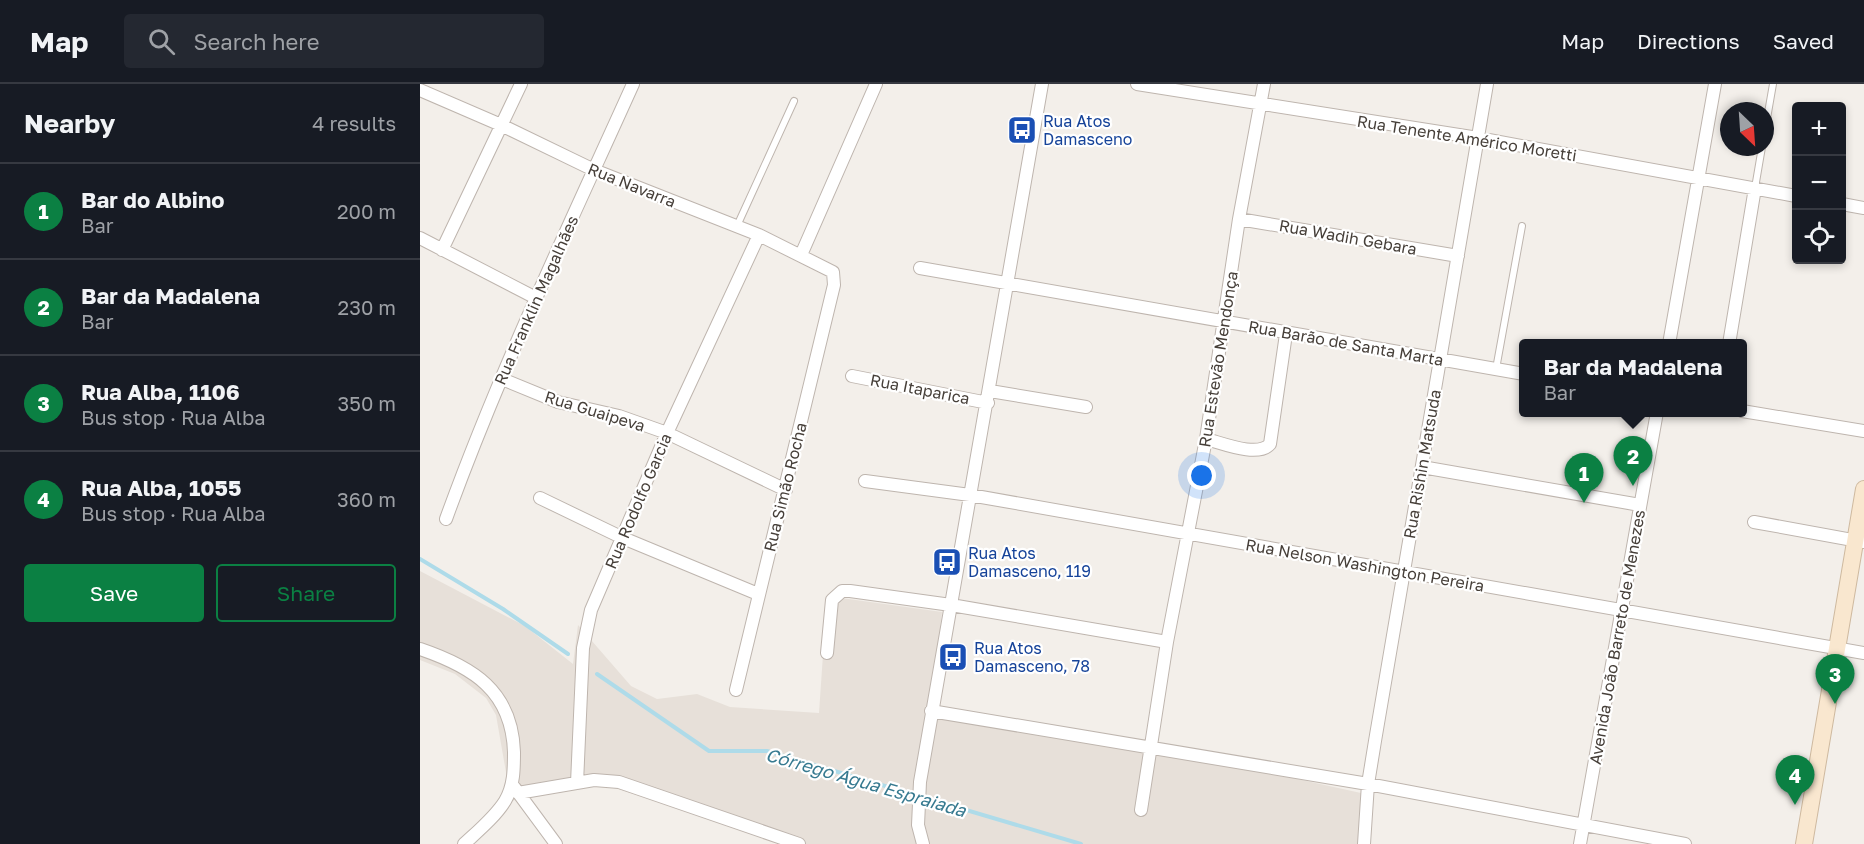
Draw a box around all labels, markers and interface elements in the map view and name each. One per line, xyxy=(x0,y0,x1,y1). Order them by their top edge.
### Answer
search box xyxy=(124,14,544,68)
text: Map xyxy=(30,25,88,58)
icon: search xyxy=(145,25,178,58)
text: Search here xyxy=(193,28,319,55)
text: Map xyxy=(1561,28,1604,54)
text: Directions xyxy=(1637,28,1740,54)
text: Saved xyxy=(1773,28,1834,54)
north arrow xyxy=(1720,102,1774,156)
map controls xyxy=(1792,102,1846,264)
button: + xyxy=(1792,102,1846,156)
text: Nearby xyxy=(24,108,115,139)
text: 4 results xyxy=(312,111,396,135)
place label: Rua Atos Damasceno xyxy=(1043,111,1132,149)
street label: Rua Tenente Américo Moretti xyxy=(1356,111,1578,165)
bus stop icon: Rua Atos Damasceno xyxy=(1006,114,1038,146)
button: − xyxy=(1792,156,1846,210)
street label: Rua Navarra xyxy=(585,158,679,212)
text: Bar do Albino xyxy=(81,186,224,213)
text: 1 xyxy=(38,199,49,223)
text: 200 m xyxy=(337,199,396,223)
button: locate xyxy=(1792,210,1846,264)
street label: Rua Franklin Magalhães xyxy=(490,212,582,388)
text: Bar xyxy=(81,213,114,237)
street label: Rua Wadih Gebara xyxy=(1278,215,1418,259)
street label: Rua Estevão Mendonça xyxy=(1194,269,1242,449)
text: Bar da Madalena xyxy=(81,282,260,309)
text: 2 xyxy=(37,295,50,319)
text: 230 m xyxy=(338,295,396,319)
text: Bar xyxy=(81,309,114,333)
street label: Rua Barão de Santa Marta xyxy=(1247,316,1445,370)
popup xyxy=(1519,339,1747,417)
text: Bar da Madalena xyxy=(1543,353,1723,380)
street label: Rua Itaparica xyxy=(869,370,971,408)
text: Rua Alba, 1106 xyxy=(81,378,240,405)
text: Bar xyxy=(1543,380,1576,404)
street label: Rua Guaipeva xyxy=(542,386,648,436)
street label: Rua Rishin Matsuda xyxy=(1399,388,1445,540)
text: 3 xyxy=(37,391,50,415)
text: 350 m xyxy=(338,391,396,415)
text: Bus stop · Rua Alba xyxy=(81,405,266,429)
street label: Rua Simão Rocha xyxy=(759,420,811,554)
street label: Rua Rodolfo Garcia xyxy=(600,430,676,572)
pin: 2 xyxy=(1614,436,1652,486)
pin: 1 xyxy=(1564,454,1604,503)
your location xyxy=(1187,461,1216,490)
text: Rua Alba, 1055 xyxy=(81,474,241,501)
text: 4 xyxy=(37,487,50,511)
text: 360 m xyxy=(337,487,396,511)
text: Bus stop · Rua Alba xyxy=(81,501,266,525)
street label: Avenida João Barreto de Menezes xyxy=(1585,508,1649,766)
street label: Rua Nelson Washington Pereira xyxy=(1244,534,1486,596)
place label: Rua Atos Damasceno, 119 xyxy=(968,543,1091,581)
bus stop icon: Rua Atos Damasceno, 119 xyxy=(931,546,963,578)
button: Save xyxy=(24,564,204,622)
button: Share xyxy=(216,564,396,622)
place label: Rua Atos Damasceno, 78 xyxy=(974,638,1090,676)
bus stop icon: Rua Atos Damasceno, 78 xyxy=(937,641,969,673)
pin: 3 xyxy=(1816,654,1854,704)
water label: Córrego Água Espraiada xyxy=(763,743,969,821)
pin: 4 xyxy=(1776,756,1814,805)

